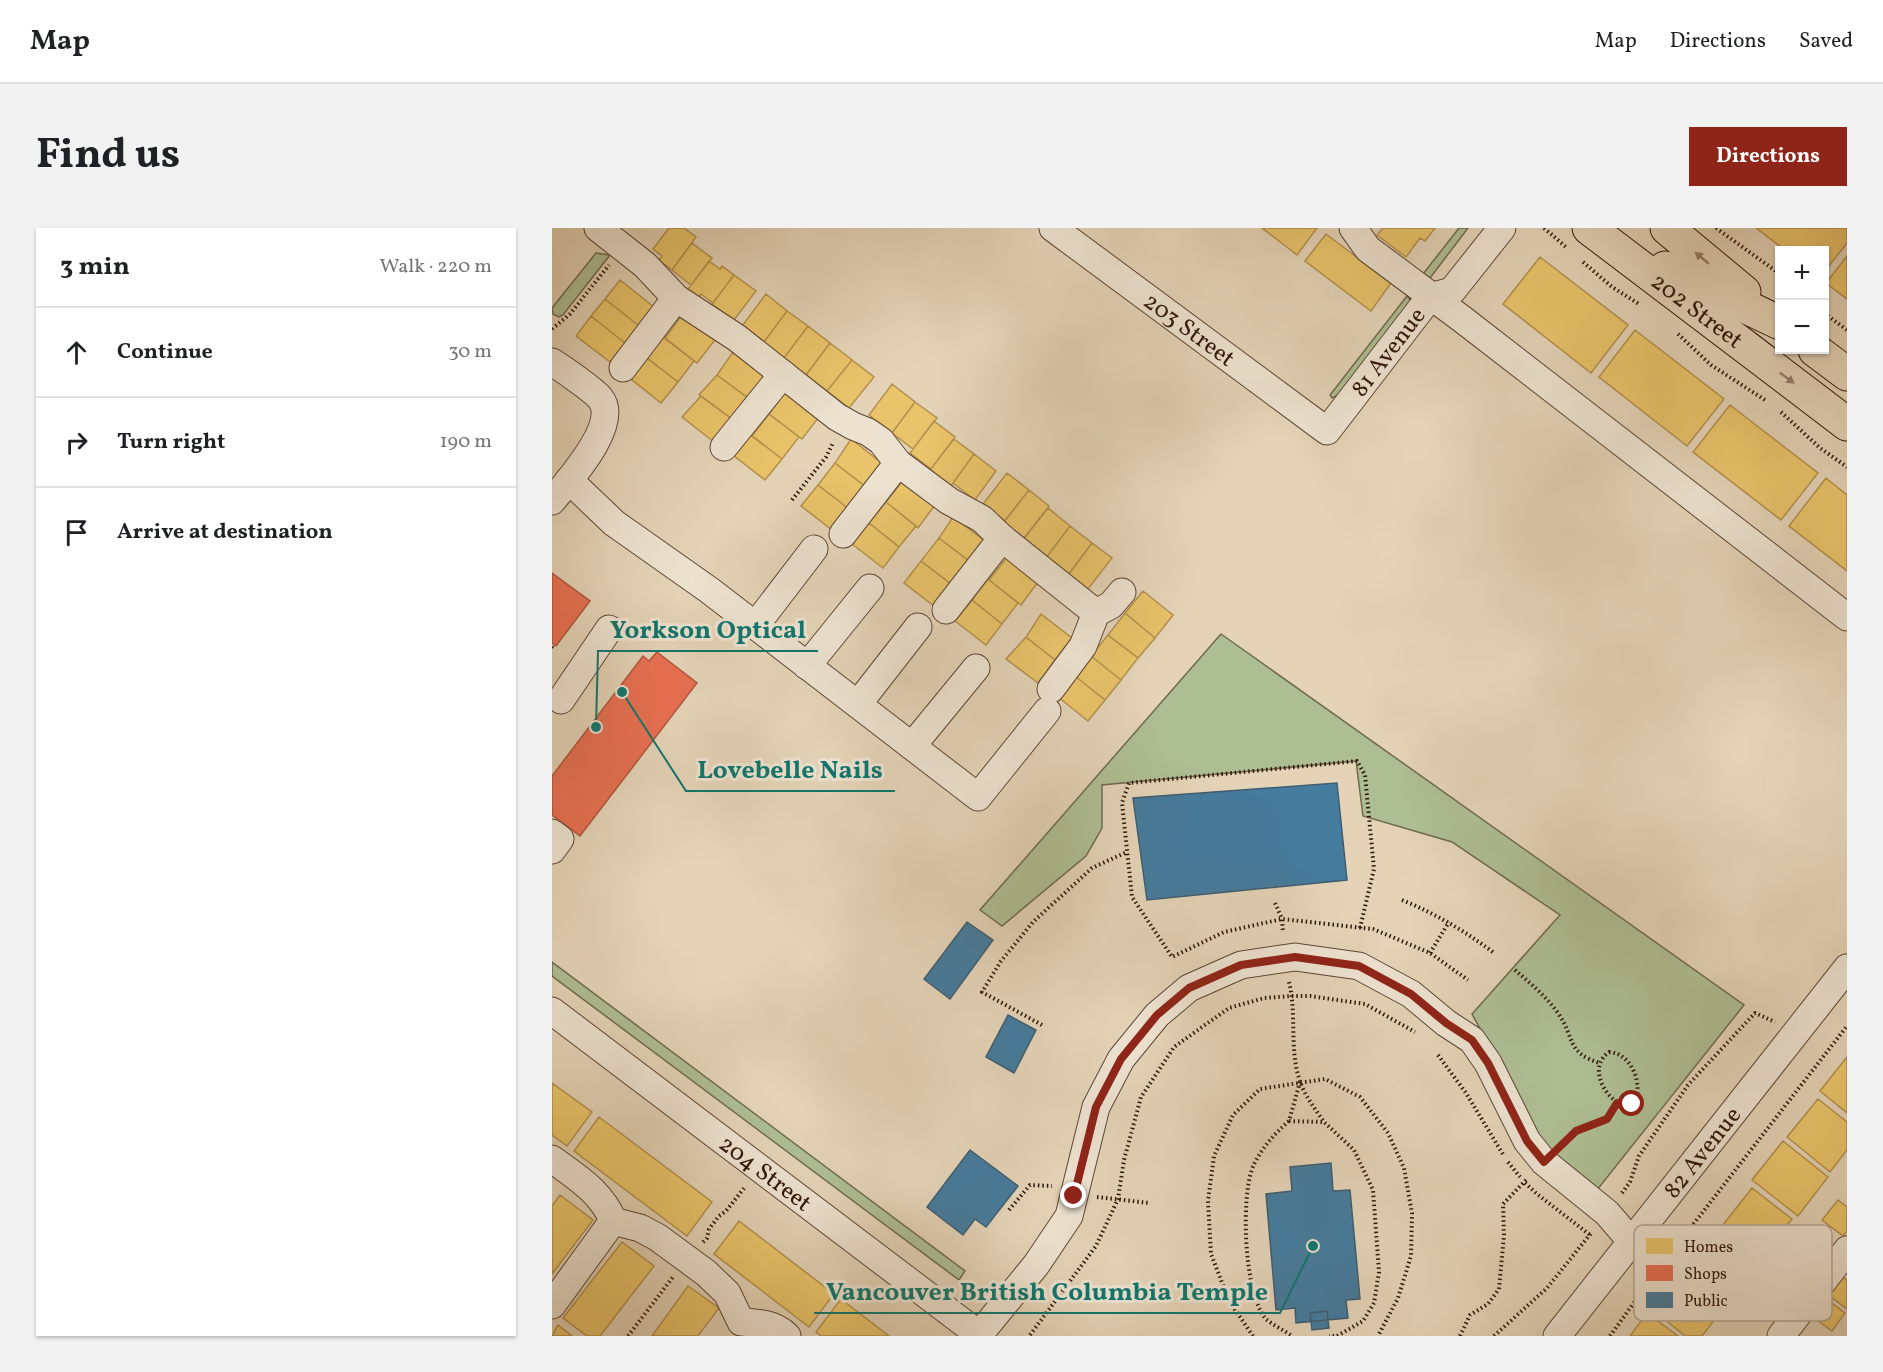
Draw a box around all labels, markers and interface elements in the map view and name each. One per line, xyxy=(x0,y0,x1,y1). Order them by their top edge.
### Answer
text: Map xyxy=(30,22,90,61)
text: Map xyxy=(1595,27,1637,56)
text: Directions xyxy=(1670,27,1766,56)
text: Saved xyxy=(1799,27,1853,56)
text: Find us xyxy=(36,127,180,186)
button: Directions xyxy=(1689,127,1847,186)
map controls xyxy=(1775,246,1829,354)
button: + xyxy=(1775,246,1829,300)
text: 3 min xyxy=(60,249,130,285)
one-way arrow xyxy=(1694,251,1710,264)
text: Walk · 220 m xyxy=(380,253,492,281)
street label: 202 Street xyxy=(1643,266,1749,358)
street label: 203 Street xyxy=(1135,285,1241,376)
button: − xyxy=(1775,300,1829,354)
street label: 81 Avenue xyxy=(1344,301,1435,405)
icon: ahead xyxy=(60,336,93,369)
text: Continue xyxy=(117,337,213,368)
text: 30 m xyxy=(448,338,492,366)
one-way arrow xyxy=(1778,372,1794,384)
icon: right xyxy=(60,426,93,459)
text: Turn right xyxy=(117,427,225,458)
text: 190 m xyxy=(440,428,492,456)
icon: arrive xyxy=(60,516,93,549)
text: Arrive at destination xyxy=(117,517,333,548)
callout: Yorkson Optical xyxy=(598,607,818,651)
text: Yorkson Optical xyxy=(610,613,806,649)
callout: Lovebelle Nails xyxy=(686,747,895,791)
text: Lovebelle Nails xyxy=(697,753,883,789)
route start xyxy=(1618,1090,1644,1116)
street label: 82 Avenue xyxy=(1656,1100,1750,1207)
street label: 204 Street xyxy=(711,1128,818,1221)
route end xyxy=(1060,1182,1086,1208)
legend xyxy=(1634,1225,1832,1321)
text: Homes xyxy=(1684,1237,1733,1259)
text: Shops xyxy=(1684,1264,1727,1286)
callout: Vancouver British Columbia Temple xyxy=(814,1269,1280,1313)
text: Vancouver British Columbia Temple xyxy=(826,1275,1268,1311)
text: Public xyxy=(1684,1291,1728,1313)

